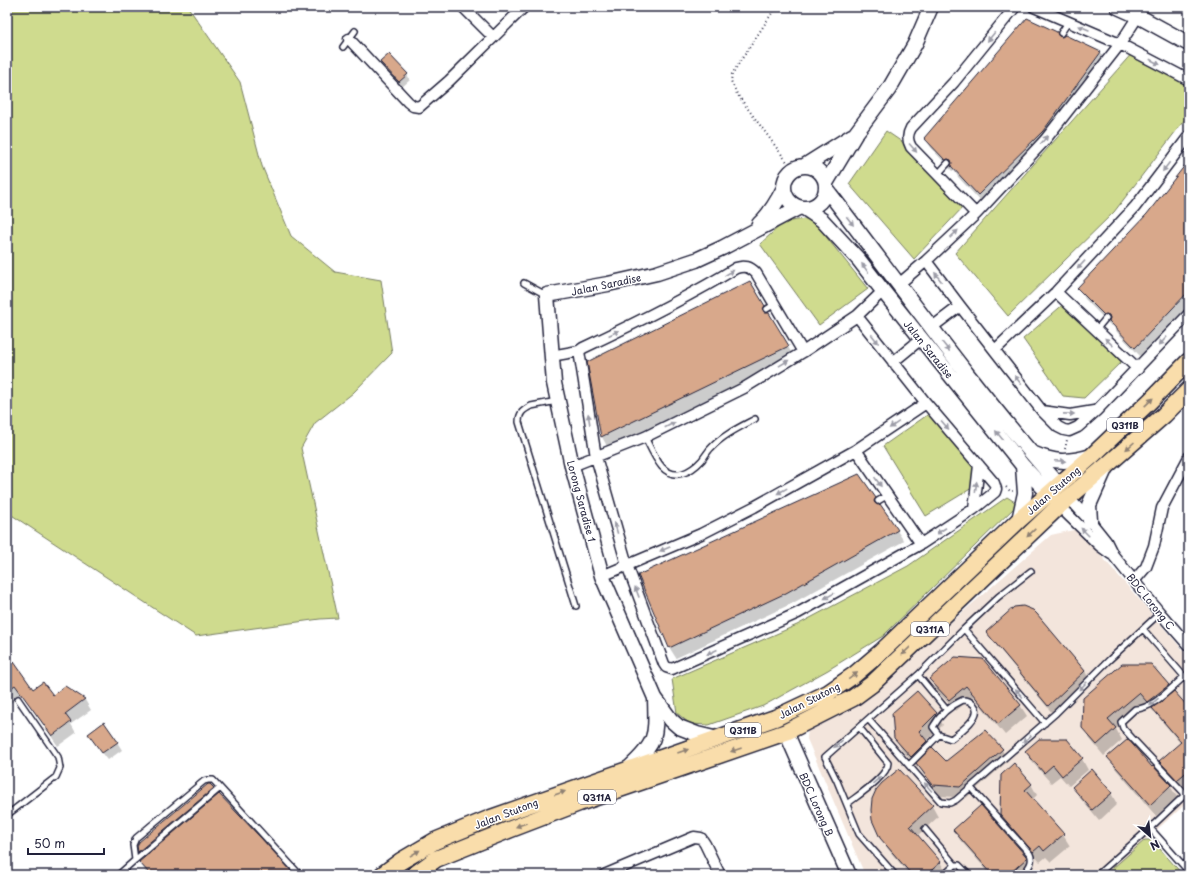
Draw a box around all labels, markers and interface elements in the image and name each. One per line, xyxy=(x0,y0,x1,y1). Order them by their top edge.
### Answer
one-way arrow xyxy=(1079,25,1090,31)
one-way arrow xyxy=(986,32,995,43)
one-way arrow xyxy=(1149,59,1160,65)
one-way arrow xyxy=(1039,136,1048,145)
one-way arrow xyxy=(909,143,918,154)
one-way arrow xyxy=(1162,162,1170,172)
one-way arrow xyxy=(846,216,854,226)
one-way arrow xyxy=(949,229,959,239)
one-way arrow xyxy=(1077,261,1086,270)
one-way arrow xyxy=(862,263,870,273)
street label: Jalan Saradise xyxy=(570,269,642,299)
one-way arrow xyxy=(723,269,735,276)
one-way arrow xyxy=(934,272,942,283)
street label: Jalan Saradise xyxy=(901,317,957,381)
one-way arrow xyxy=(608,330,619,336)
one-way arrow xyxy=(871,334,880,345)
one-way arrow xyxy=(1104,337,1114,347)
one-way arrow xyxy=(1159,337,1168,346)
one-way arrow xyxy=(941,341,950,352)
one-way arrow xyxy=(778,360,790,367)
one-way arrow xyxy=(1014,374,1022,385)
one-way arrow xyxy=(1144,397,1154,407)
one-way arrow xyxy=(1063,411,1075,418)
one-way arrow xyxy=(586,413,592,425)
road number: Q311B xyxy=(1107,418,1143,432)
one-way arrow xyxy=(940,420,949,430)
one-way arrow xyxy=(888,421,899,429)
one-way arrow xyxy=(664,422,676,428)
one-way arrow xyxy=(994,430,1003,441)
one-way arrow xyxy=(1124,441,1135,450)
one-way arrow xyxy=(1054,458,1067,464)
street label: Lorong Saradise 1 xyxy=(564,459,600,543)
street label: Jalan Stutong xyxy=(1023,462,1083,518)
one-way arrow xyxy=(874,477,882,488)
one-way arrow xyxy=(973,481,980,493)
one-way arrow xyxy=(776,488,788,495)
one-way arrow xyxy=(613,522,619,534)
one-way arrow xyxy=(935,527,947,534)
one-way arrow xyxy=(1080,527,1090,536)
one-way arrow xyxy=(1026,528,1036,537)
one-way arrow xyxy=(660,546,671,552)
street label: BDC Lorong C xyxy=(1124,570,1179,633)
one-way arrow xyxy=(633,586,639,598)
one-way arrow xyxy=(823,592,834,599)
road number: Q311A xyxy=(911,622,949,636)
one-way arrow xyxy=(901,646,911,656)
one-way arrow xyxy=(706,649,717,655)
one-way arrow xyxy=(847,671,858,680)
street label: Jalan Stutong xyxy=(776,678,842,722)
one-way arrow xyxy=(1078,681,1088,691)
one-way arrow xyxy=(1015,688,1024,699)
one-way arrow xyxy=(1149,697,1160,706)
road number: Q311B xyxy=(725,723,761,737)
one-way arrow xyxy=(1022,734,1032,743)
one-way arrow xyxy=(833,740,844,749)
one-way arrow xyxy=(678,747,690,753)
one-way arrow xyxy=(729,747,741,753)
street label: BDC Lorong B xyxy=(796,770,838,838)
one-way arrow xyxy=(872,775,882,784)
one-way arrow xyxy=(923,782,932,792)
one-way arrow xyxy=(555,790,567,796)
road number: Q311A xyxy=(578,790,616,804)
street label: Jalan Stutong xyxy=(472,794,540,832)
north arrow xyxy=(1130,816,1170,856)
one-way arrow xyxy=(514,823,526,829)
scale bar xyxy=(28,830,104,856)
text: 50 m xyxy=(34,834,65,852)
text: N xyxy=(1147,836,1163,855)
one-way arrow xyxy=(409,850,421,857)

